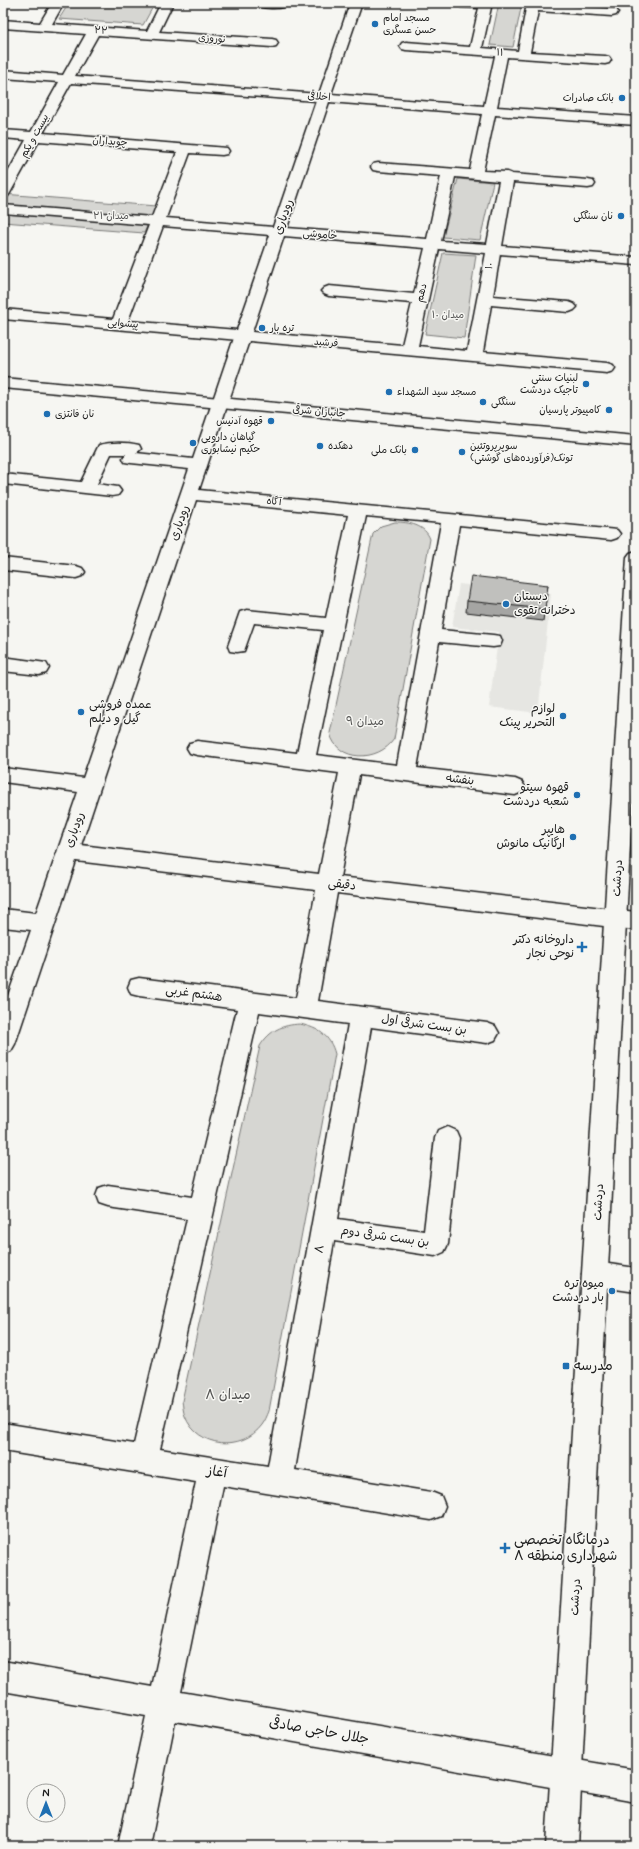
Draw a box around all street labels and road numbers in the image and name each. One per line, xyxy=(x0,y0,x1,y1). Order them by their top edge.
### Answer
street label: ۲۲ xyxy=(94,24,108,38)
street label: نوروزی xyxy=(198,32,226,46)
street label: ۱۱ xyxy=(496,46,504,60)
street label: اخلاقی xyxy=(307,89,331,104)
street label: بیست و یکم xyxy=(18,112,52,160)
street label: چوبداران xyxy=(92,134,128,150)
street label: رودباری xyxy=(270,197,298,237)
street label: خاموشی xyxy=(302,227,338,243)
street label: ۱۰ xyxy=(483,261,497,271)
street label: دهم xyxy=(414,282,430,304)
street label: پیشوایی xyxy=(107,316,139,332)
street label: فرشید xyxy=(313,335,339,351)
street label: جانبازان شرقی xyxy=(292,402,346,421)
street label: آگاه xyxy=(266,495,283,509)
street label: رودباری xyxy=(166,503,194,543)
street label: بنفشه xyxy=(445,770,475,790)
street label: رودباری xyxy=(61,810,89,850)
street label: دردشت xyxy=(609,859,627,897)
street label: دقیقی xyxy=(327,875,357,895)
street label: هشتم غربی xyxy=(165,982,224,1006)
street label: بن بست شرقی اول xyxy=(380,1011,468,1039)
street label: دردشت xyxy=(590,1183,608,1221)
street label: بن بست شرقی دوم xyxy=(340,1223,430,1251)
street label: ۸ xyxy=(311,1243,329,1255)
street label: آغاز xyxy=(205,1461,229,1483)
street label: دردشت xyxy=(567,1578,585,1616)
street label: جلال حاجی صادقی xyxy=(268,1713,370,1749)

